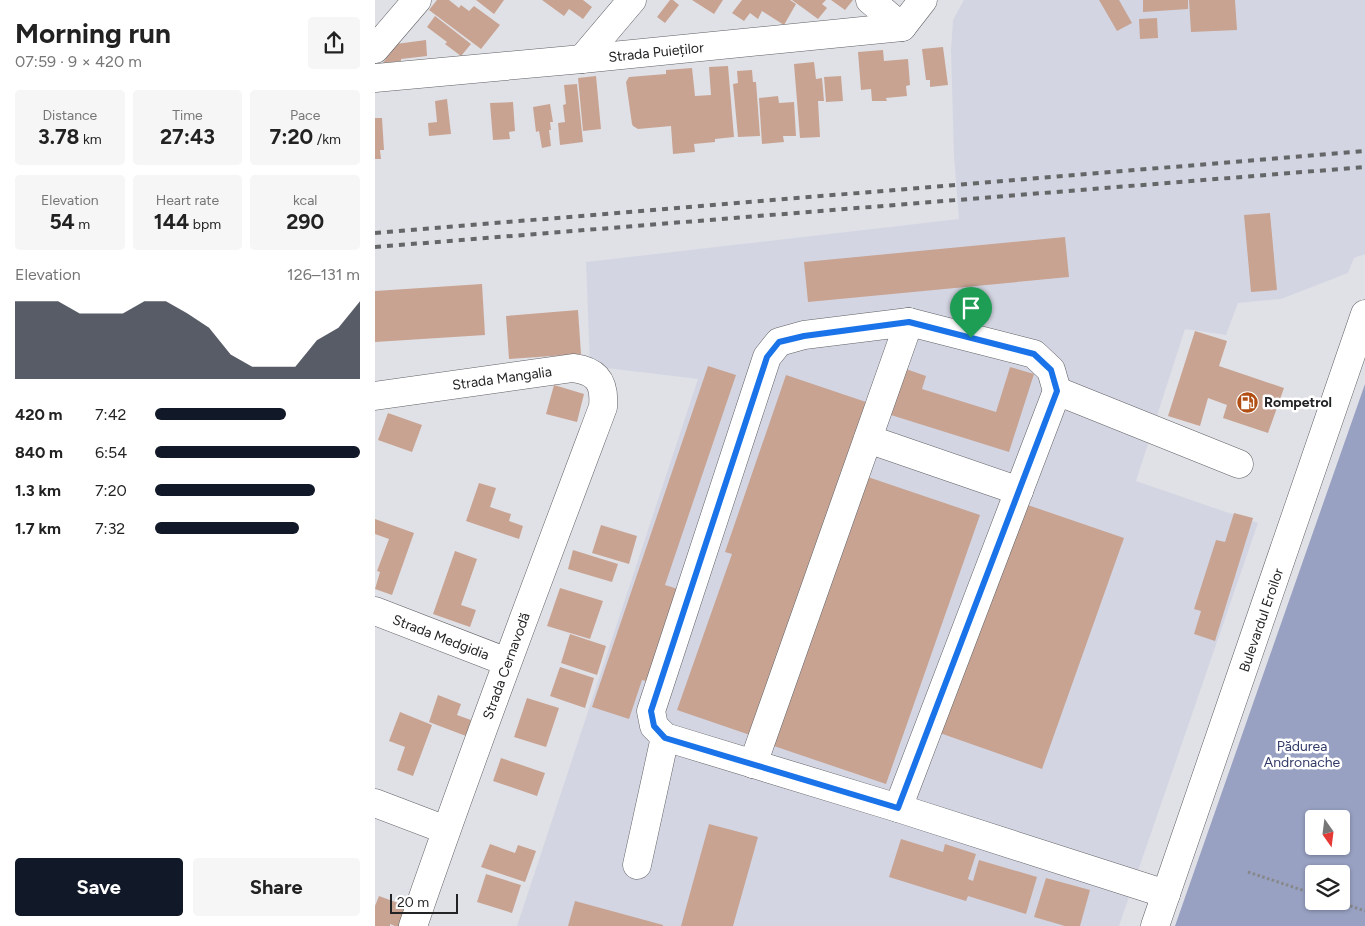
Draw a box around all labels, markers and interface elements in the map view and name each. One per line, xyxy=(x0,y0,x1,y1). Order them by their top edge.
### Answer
text: Morning run xyxy=(15,16,171,50)
button: share xyxy=(308,17,360,69)
street label: Strada Puieților xyxy=(608,39,705,66)
text: 07:59 · 9 × 420 m xyxy=(15,52,142,71)
text: Distance xyxy=(42,107,97,124)
text: Time xyxy=(172,107,203,124)
text: Pace xyxy=(290,107,320,124)
text: 3.78 xyxy=(38,124,79,149)
text: 27:43 xyxy=(160,124,215,149)
text: 7:20 xyxy=(269,124,313,149)
text: km xyxy=(79,131,102,148)
text: /km xyxy=(313,131,341,148)
text: Elevation xyxy=(41,192,99,209)
text: Heart rate xyxy=(156,192,219,209)
text: kcal xyxy=(293,192,317,209)
text: 54 xyxy=(49,209,75,234)
text: 144 xyxy=(154,209,189,234)
text: 290 xyxy=(286,209,324,234)
text: m xyxy=(75,216,90,233)
text: bpm xyxy=(189,216,221,233)
text: Elevation xyxy=(15,265,81,284)
text: 126–131 m xyxy=(287,265,360,284)
pin xyxy=(950,287,992,338)
icon: arrive xyxy=(957,294,985,322)
street label: Strada Mangalia xyxy=(451,363,553,394)
fuel station icon: Rompetrol xyxy=(1236,390,1260,414)
place label: Rompetrol xyxy=(1264,394,1332,411)
text: 420 m xyxy=(15,405,63,424)
text: 7:42 xyxy=(95,405,127,424)
text: 840 m xyxy=(15,443,63,462)
text: 6:54 xyxy=(95,443,127,462)
text: 1.3 km xyxy=(15,481,61,500)
text: 7:20 xyxy=(95,481,127,500)
text: 1.7 km xyxy=(15,519,61,538)
text: 7:32 xyxy=(95,519,125,538)
street label: Bulevardul Eroilor xyxy=(1236,566,1287,674)
street label: Strada Cernavodă xyxy=(479,610,534,722)
street label: Strada Medgidia xyxy=(390,611,492,664)
park label: Pădurea Andronache xyxy=(1264,738,1341,771)
north arrow xyxy=(1305,810,1350,855)
map controls xyxy=(1305,810,1350,910)
button: Save xyxy=(15,858,183,916)
button: Share xyxy=(193,858,360,916)
button: layers xyxy=(1305,865,1350,910)
scale bar xyxy=(390,891,457,914)
text: 20 m xyxy=(397,894,429,911)

